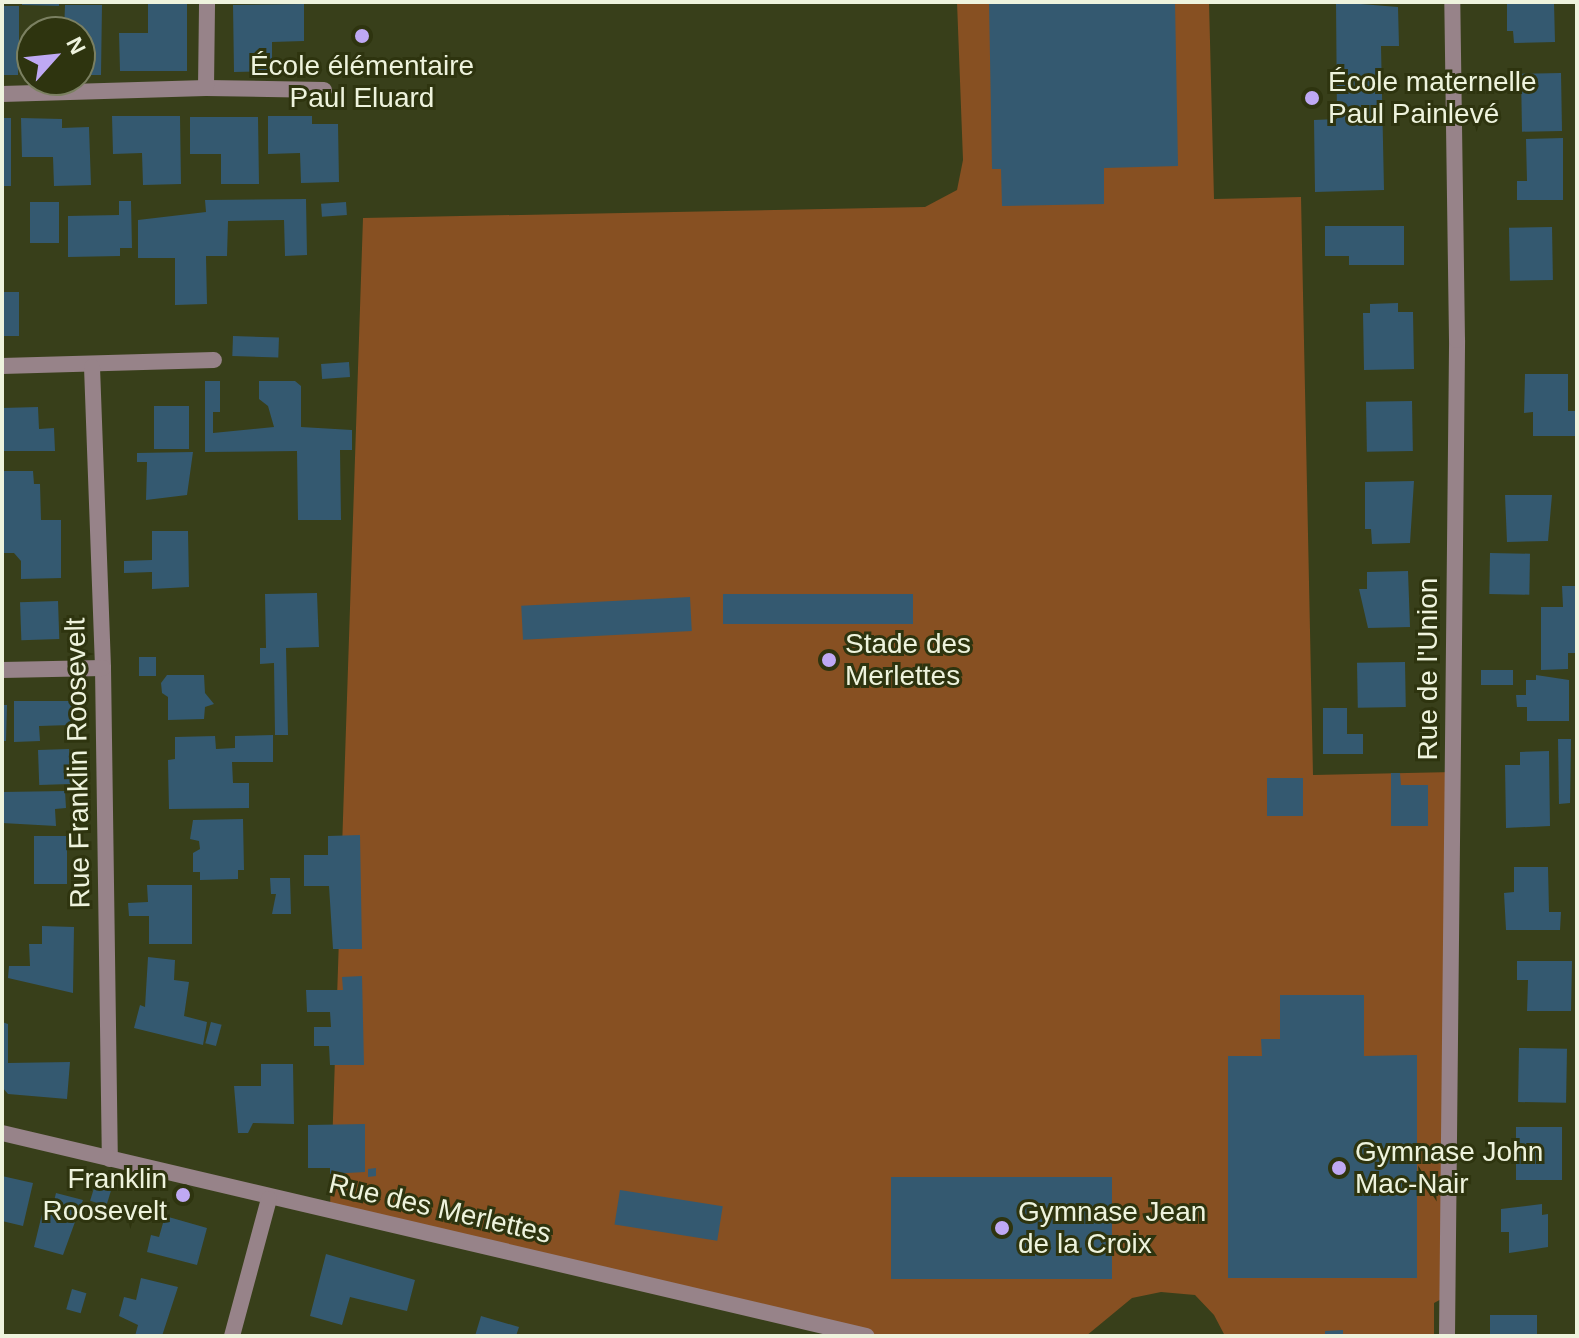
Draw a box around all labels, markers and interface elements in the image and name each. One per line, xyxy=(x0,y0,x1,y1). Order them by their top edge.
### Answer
north arrow xyxy=(16,16,96,96)
marker: École élémentaire Paul Eluard xyxy=(353,27,371,45)
text: N xyxy=(61,33,91,59)
place label: École élémentaire Paul Eluard xyxy=(250,49,474,115)
place label: École maternelle Paul Painlevé xyxy=(1328,65,1537,131)
marker: École maternelle Paul Painlevé xyxy=(1303,89,1321,107)
street label: Rue de l'Union xyxy=(1411,578,1445,760)
street label: Rue Franklin Roosevelt xyxy=(59,617,97,909)
place label: Stade des Merlettes xyxy=(845,627,971,693)
marker: Stade des Merlettes xyxy=(820,651,838,669)
place label: Gymnase John Mac-Nair xyxy=(1355,1135,1543,1201)
marker: Gymnase John Mac-Nair xyxy=(1330,1159,1348,1177)
place label: Franklin Roosevelt xyxy=(42,1162,167,1228)
street label: Rue des Merlettes xyxy=(326,1167,554,1251)
marker: Franklin Roosevelt xyxy=(174,1186,192,1204)
place label: Gymnase Jean de la Croix xyxy=(1018,1195,1206,1261)
marker: Gymnase Jean de la Croix xyxy=(993,1219,1011,1237)

